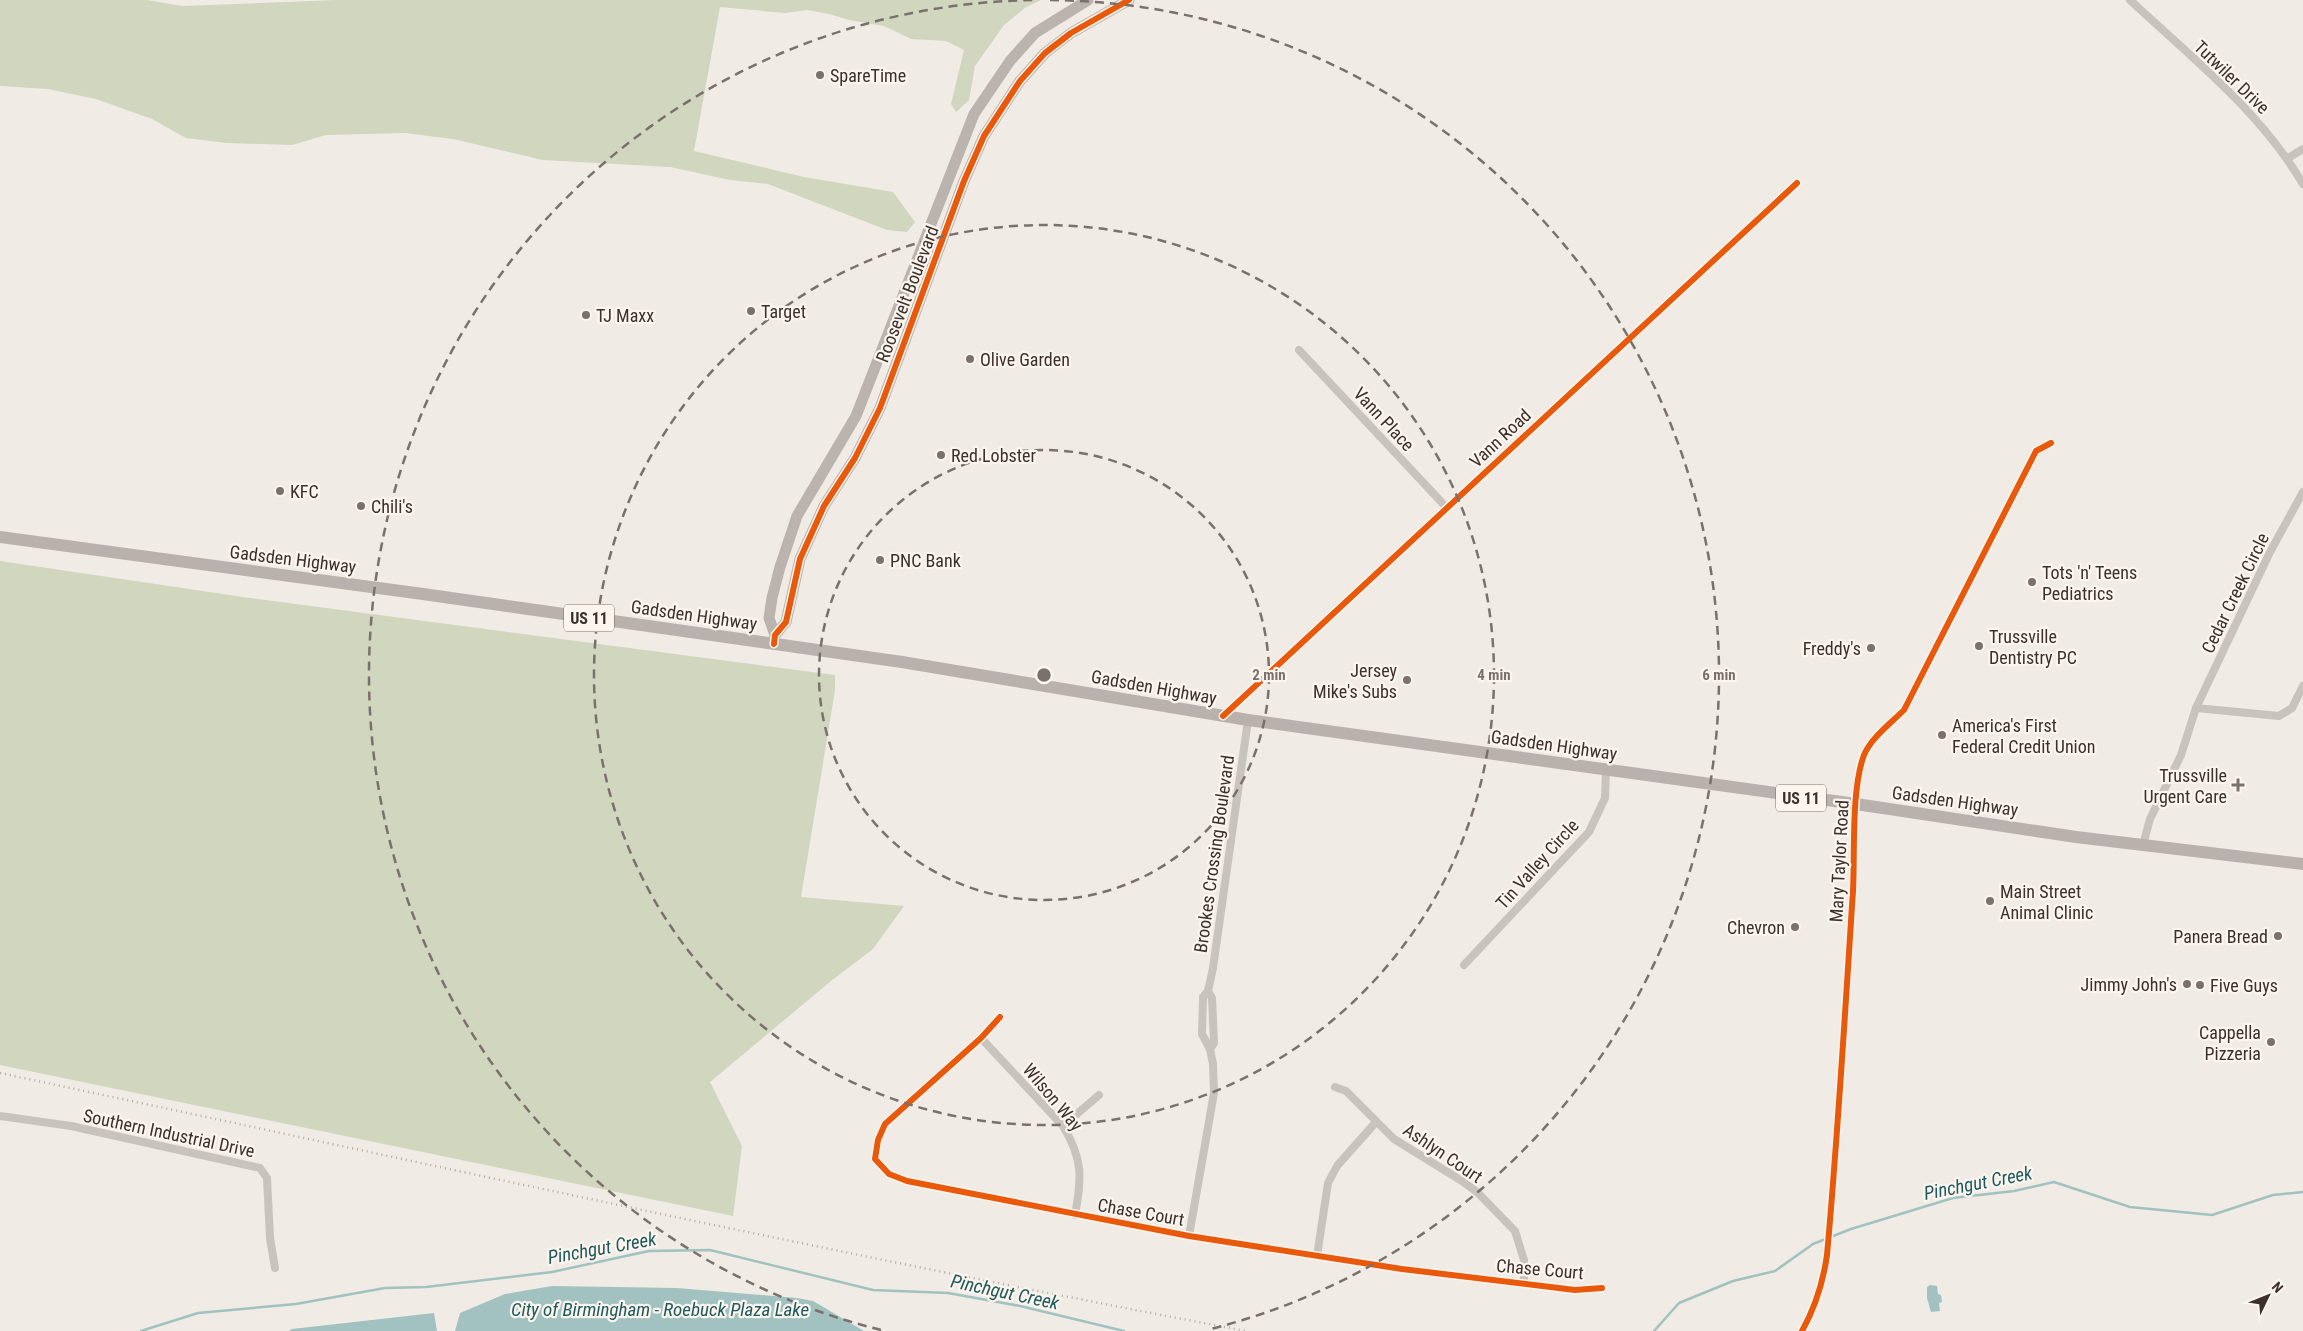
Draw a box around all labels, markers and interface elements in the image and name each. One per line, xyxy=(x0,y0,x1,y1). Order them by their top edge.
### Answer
street label: Tutwiler Drive xyxy=(2190,36,2274,118)
place label: SpareTime xyxy=(830,65,906,86)
marker: SpareTime xyxy=(814,69,826,81)
street label: Roosevelt Boulevard xyxy=(871,223,943,365)
place label: Target xyxy=(761,301,806,322)
place label: TJ Maxx xyxy=(596,305,654,326)
marker: Target xyxy=(745,305,757,317)
marker: TJ Maxx xyxy=(580,309,592,321)
place label: Olive Garden xyxy=(980,349,1070,370)
marker: Olive Garden xyxy=(964,353,976,365)
street label: Vann Place xyxy=(1349,383,1419,455)
street label: Vann Road xyxy=(1465,404,1535,472)
place label: Red Lobster xyxy=(951,445,1036,466)
marker: Red Lobster xyxy=(935,449,947,461)
place label: KFC xyxy=(290,481,319,502)
marker: KFC xyxy=(274,485,286,497)
place label: Chili's xyxy=(371,496,413,517)
marker: Chili's xyxy=(355,500,367,512)
street label: Cedar Creek Circle xyxy=(2197,530,2273,656)
street label: Gadsden Highway xyxy=(229,541,358,577)
place label: PNC Bank xyxy=(890,550,961,571)
marker: PNC Bank xyxy=(874,554,886,566)
place label: Tots 'n' Teens Pediatrics xyxy=(2042,562,2137,604)
marker: Tots 'n' Teens Pediatrics xyxy=(2026,576,2038,588)
street label: Gadsden Highway xyxy=(630,596,759,634)
road number: US 11 xyxy=(564,604,614,632)
place label: Trussville Dentistry PC xyxy=(1989,626,2077,668)
place label: Freddy's xyxy=(1803,638,1861,659)
marker: Trussville Dentistry PC xyxy=(1973,640,1985,652)
marker: Freddy's xyxy=(1865,642,1877,654)
place label: Jersey Mike's Subs xyxy=(1313,660,1397,702)
centre of rings xyxy=(1035,666,1053,684)
street label: Gadsden Highway xyxy=(1090,666,1219,708)
text: 2 min xyxy=(1252,666,1286,684)
text: 4 min xyxy=(1477,666,1511,684)
text: 6 min xyxy=(1702,666,1736,684)
marker: Jersey Mike's Subs xyxy=(1401,674,1413,686)
place label: America's First Federal Credit Union xyxy=(1952,715,2095,757)
street label: Gadsden Highway xyxy=(1490,726,1619,764)
marker: America's First Federal Credit Union xyxy=(1936,729,1948,741)
street label: Brookes Crossing Boulevard xyxy=(1190,754,1238,954)
place label: Trussville Urgent Care xyxy=(2144,765,2227,807)
marker: Trussville Urgent Care xyxy=(2231,778,2245,792)
street label: Gadsden Highway xyxy=(1891,782,2020,820)
road number: US 11 xyxy=(1776,784,1826,811)
street label: Mary Taylor Road xyxy=(1825,799,1853,923)
street label: Tin Valley Circle xyxy=(1491,815,1583,913)
place label: Main Street Animal Clinic xyxy=(2000,881,2093,923)
marker: Main Street Animal Clinic xyxy=(1984,895,1996,907)
place label: Chevron xyxy=(1727,917,1785,938)
marker: Chevron xyxy=(1789,921,1801,933)
place label: Panera Bread xyxy=(2173,926,2268,947)
marker: Panera Bread xyxy=(2272,930,2284,942)
place label: Jimmy John's xyxy=(2081,974,2177,995)
place label: Five Guys xyxy=(2210,975,2278,996)
marker: Jimmy John's xyxy=(2181,978,2193,990)
marker: Five Guys xyxy=(2194,979,2206,991)
place label: Cappella Pizzeria xyxy=(2199,1022,2261,1064)
marker: Cappella Pizzeria xyxy=(2265,1036,2277,1048)
street label: Wilson Way xyxy=(1019,1059,1088,1135)
street label: Southern Industrial Drive xyxy=(81,1105,257,1161)
street label: Ashlyn Court xyxy=(1399,1119,1487,1187)
water label: Pinchgut Creek xyxy=(1922,1161,2035,1205)
street label: Chase Court xyxy=(1096,1194,1186,1230)
water label: Pinchgut Creek xyxy=(546,1227,659,1269)
street label: Chase Court xyxy=(1496,1255,1584,1283)
water label: Pinchgut Creek xyxy=(949,1269,1062,1315)
north arrow xyxy=(2243,1271,2293,1321)
text: N xyxy=(2269,1279,2286,1296)
water label: City of Birmingham - Roebuck Plaza Lake xyxy=(511,1298,809,1321)

